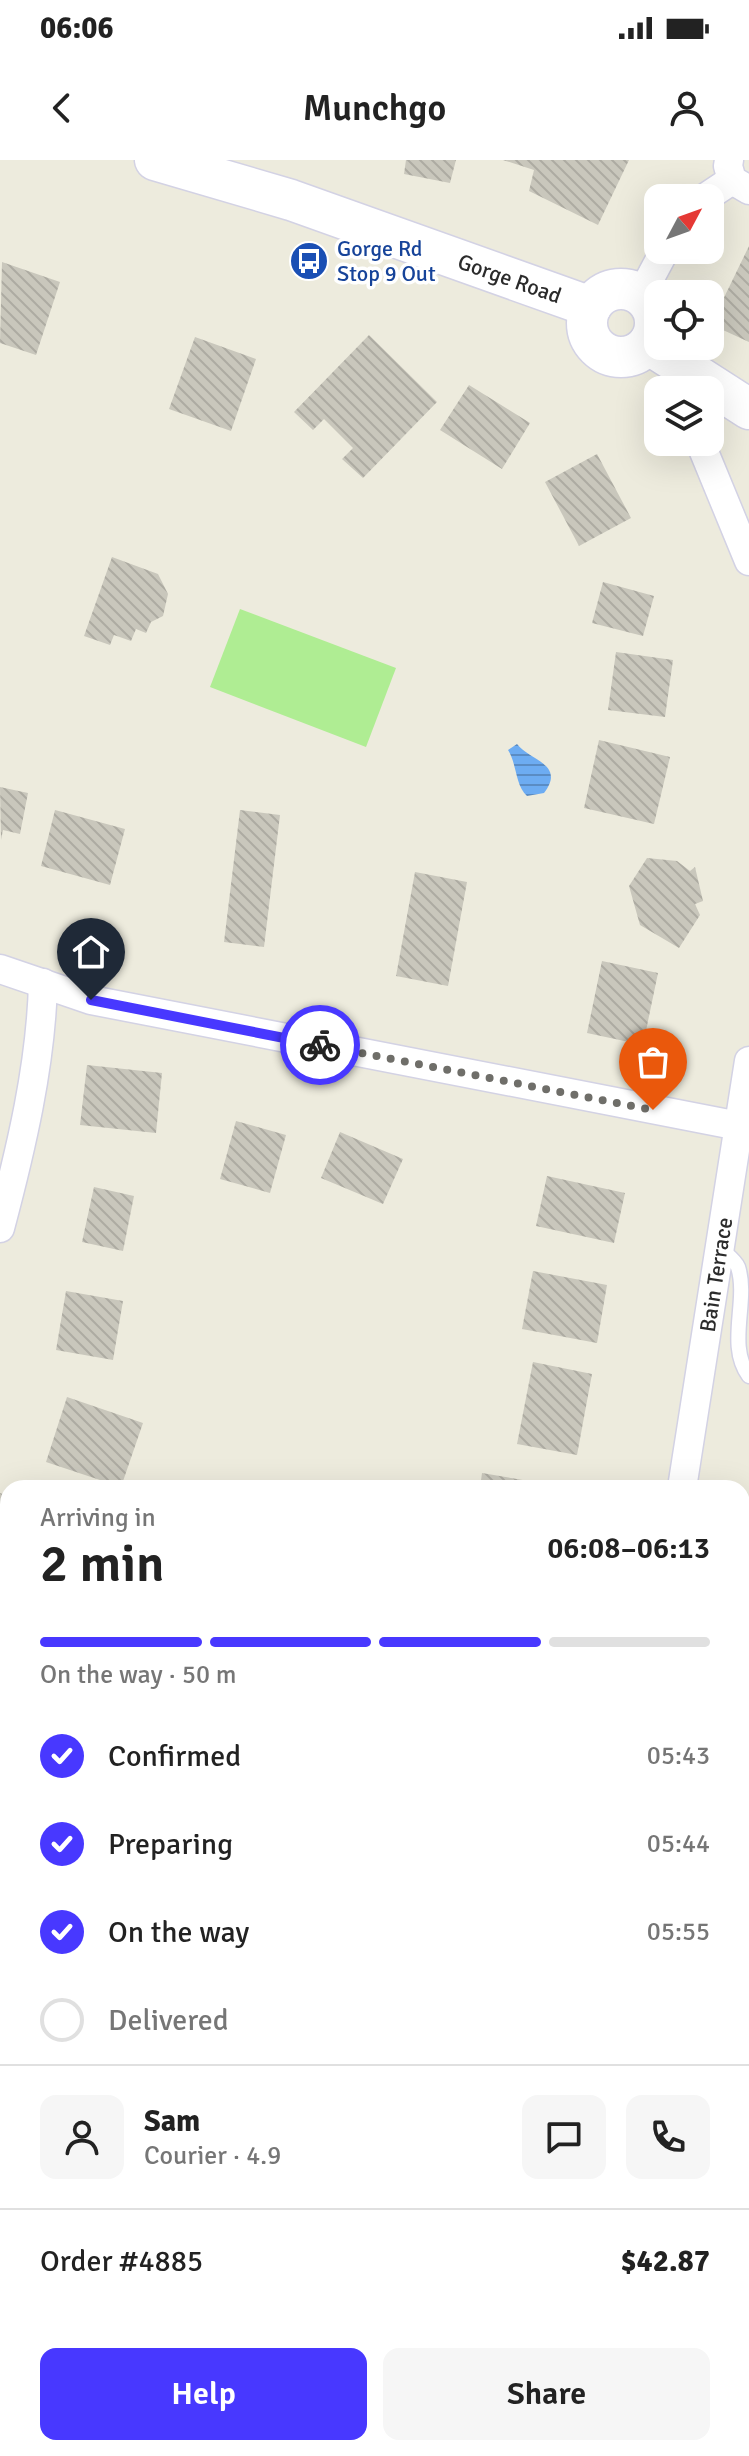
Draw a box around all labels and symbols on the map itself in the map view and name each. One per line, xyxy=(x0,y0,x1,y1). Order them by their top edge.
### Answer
north arrow xyxy=(644,184,724,264)
place label: Gorge Rd Stop 9 Out xyxy=(337,235,436,287)
bus stop icon: Gorge Rd Stop 9 Out xyxy=(288,240,330,282)
street label: Gorge Road xyxy=(454,247,565,309)
pin xyxy=(57,918,125,1000)
courier xyxy=(280,1005,360,1085)
pin xyxy=(619,1028,687,1110)
street label: Bain Terrace xyxy=(693,1215,738,1334)

